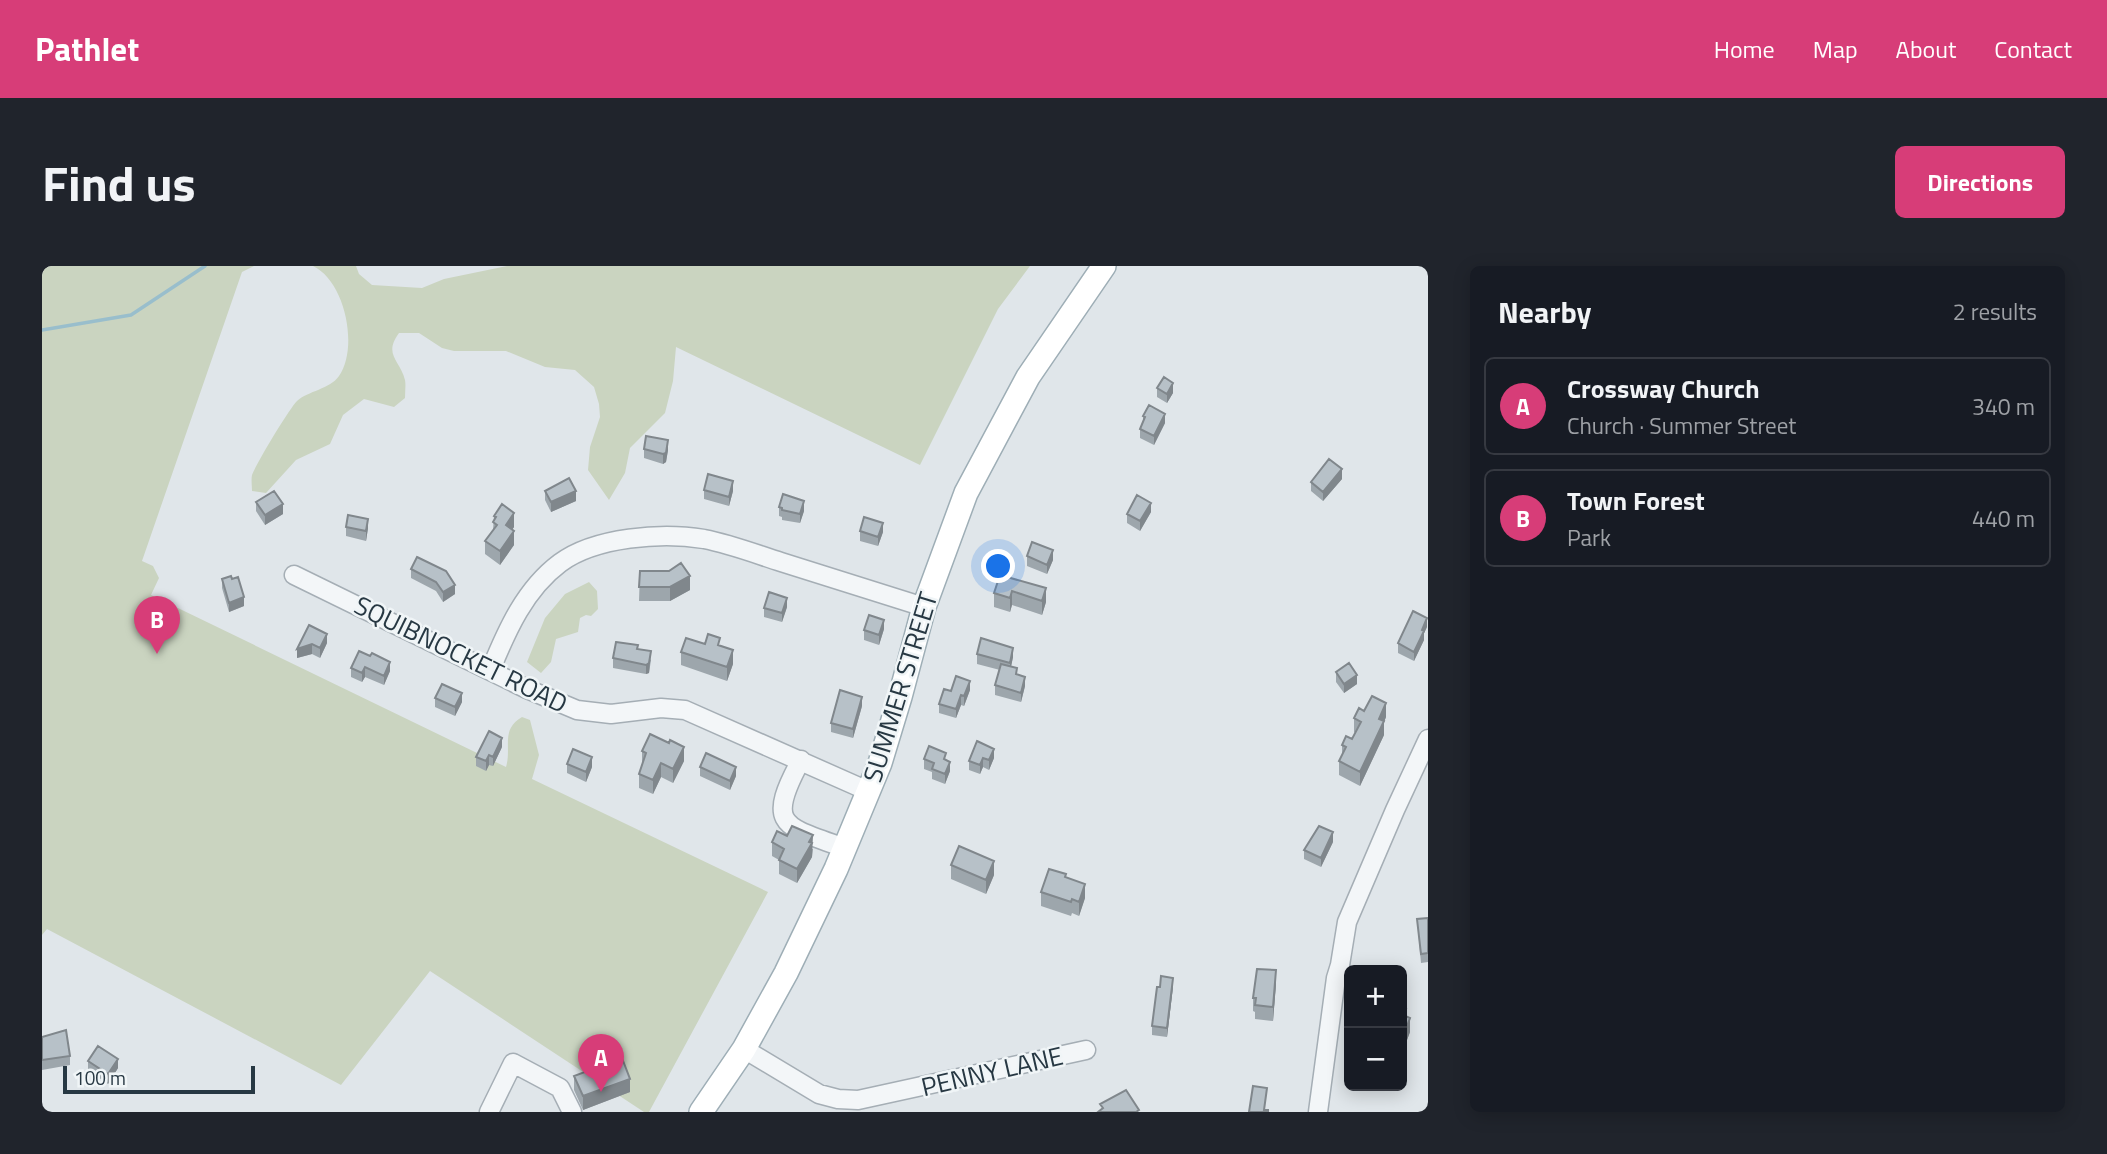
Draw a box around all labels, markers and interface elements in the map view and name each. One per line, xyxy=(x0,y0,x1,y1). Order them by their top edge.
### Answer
text: Pathlet xyxy=(35,24,139,74)
text: Home xyxy=(1714,31,1775,67)
text: Map xyxy=(1813,31,1858,67)
text: About xyxy=(1896,31,1956,67)
text: Contact xyxy=(1994,31,2072,67)
text: Find us xyxy=(42,145,196,220)
button: Directions xyxy=(1895,146,2065,218)
text: Nearby xyxy=(1498,289,1591,335)
text: 2 results xyxy=(1953,294,2037,329)
text: Crossway Church xyxy=(1567,369,1760,408)
text: A xyxy=(1516,389,1530,424)
text: 340 m xyxy=(1972,389,2035,424)
text: Church · Summer Street xyxy=(1567,408,1796,443)
text: Town Forest xyxy=(1567,481,1705,520)
text: B xyxy=(1516,501,1530,536)
text: 440 m xyxy=(1972,501,2035,536)
text: Park xyxy=(1567,520,1611,555)
your location xyxy=(981,549,1015,583)
street label: SQUIBNOCKET ROAD xyxy=(348,585,574,723)
street label: SUMMER STREET xyxy=(853,587,948,787)
pin: B xyxy=(134,596,180,654)
map controls xyxy=(1344,965,1407,1091)
button: + xyxy=(1344,965,1407,1028)
button: − xyxy=(1344,1028,1407,1091)
pin: A xyxy=(578,1034,624,1092)
street label: PENNY LANE xyxy=(917,1036,1067,1106)
scale bar xyxy=(63,1063,256,1095)
text: 100 m xyxy=(74,1063,126,1092)

